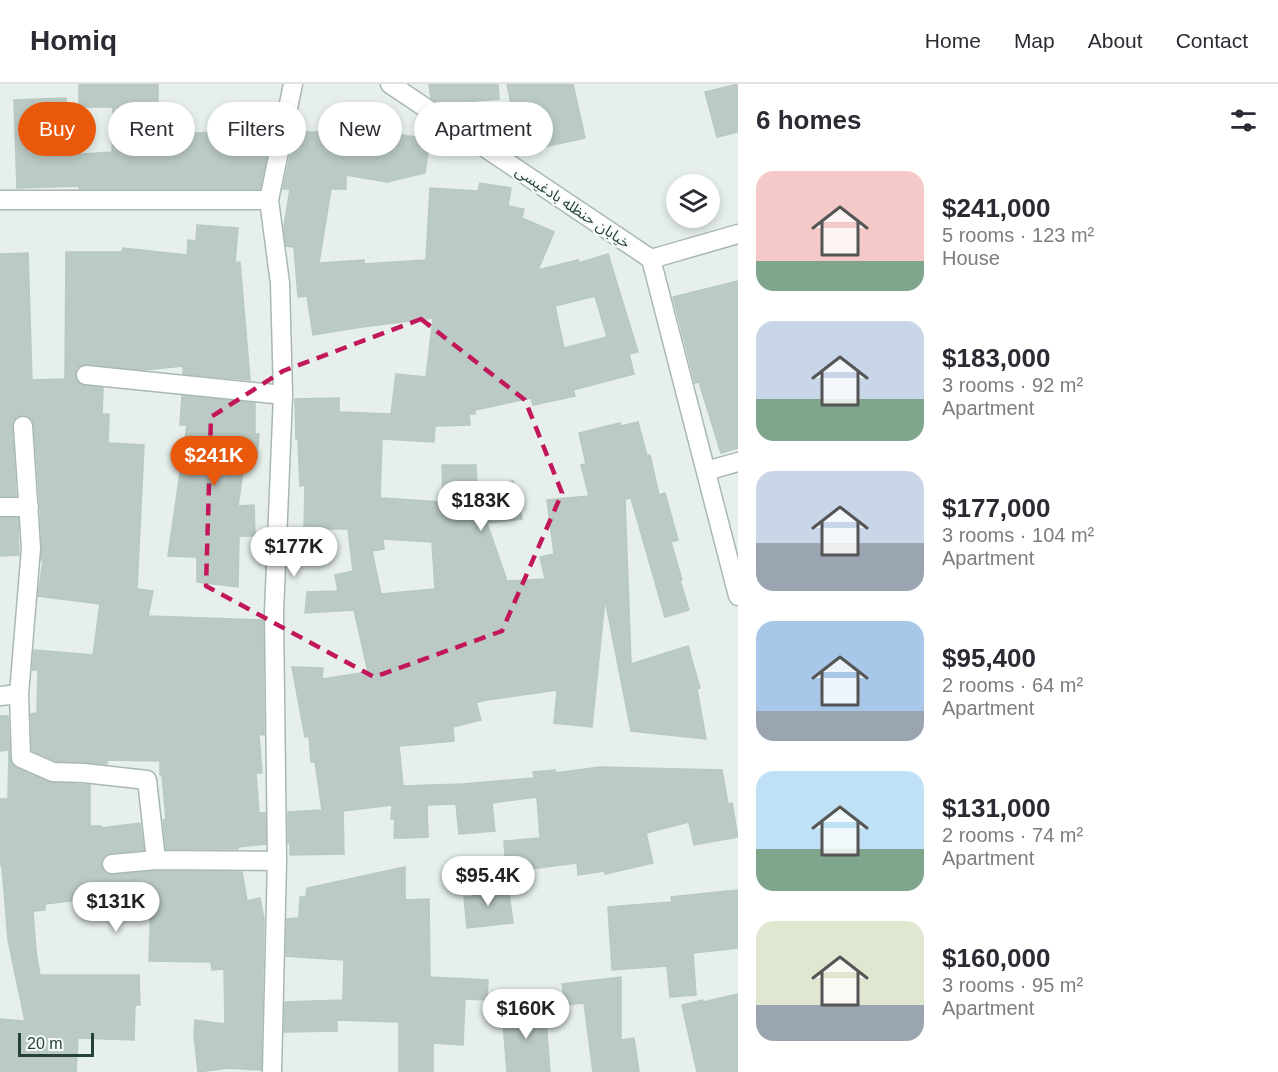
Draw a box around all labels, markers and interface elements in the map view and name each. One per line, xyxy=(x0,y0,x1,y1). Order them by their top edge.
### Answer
text: Homiq xyxy=(30,25,117,56)
text: Home xyxy=(925,29,981,52)
text: Map xyxy=(1014,29,1055,52)
text: About xyxy=(1088,29,1143,52)
text: Contact xyxy=(1176,29,1248,52)
chip: Buy xyxy=(18,102,96,156)
chip: Rent xyxy=(108,102,195,156)
chip: Filters xyxy=(207,102,306,156)
chip: New xyxy=(318,102,402,156)
chip: Apartment xyxy=(414,102,553,156)
icon: filters xyxy=(1227,104,1260,137)
text: 6 homes xyxy=(756,105,862,135)
street label: خیابان حنظله بادغیسی xyxy=(512,162,634,252)
map controls xyxy=(666,174,720,228)
button: layers xyxy=(666,174,720,228)
text: $241,000 xyxy=(942,193,1050,223)
icon: home xyxy=(804,195,876,267)
text: 5 rooms · 123 m² xyxy=(942,224,1094,246)
text: House xyxy=(942,247,1000,269)
text: $183,000 xyxy=(942,343,1050,373)
icon: home xyxy=(804,345,876,417)
text: 3 rooms · 92 m² xyxy=(942,374,1083,396)
text: Apartment xyxy=(942,397,1034,419)
pin: $241K xyxy=(172,436,256,487)
text: $241K xyxy=(185,444,243,466)
pin: $183K xyxy=(439,481,523,532)
text: $183K xyxy=(452,489,510,511)
text: $177,000 xyxy=(942,493,1050,523)
icon: home xyxy=(804,495,876,567)
text: 3 rooms · 104 m² xyxy=(942,524,1094,546)
pin: $177K xyxy=(252,527,336,578)
text: $177K xyxy=(265,535,323,557)
text: Apartment xyxy=(942,547,1034,569)
text: $95,400 xyxy=(942,643,1036,673)
icon: home xyxy=(804,645,876,717)
text: 2 rooms · 64 m² xyxy=(942,674,1083,696)
text: Apartment xyxy=(942,697,1034,719)
text: $131,000 xyxy=(942,793,1050,823)
icon: home xyxy=(804,795,876,867)
text: 2 rooms · 74 m² xyxy=(942,824,1083,846)
text: Apartment xyxy=(942,847,1034,869)
pin: $95.4K xyxy=(439,856,537,907)
text: $95.4K xyxy=(456,864,520,886)
pin: $131K xyxy=(74,882,158,933)
text: $131K xyxy=(87,890,145,912)
text: $160,000 xyxy=(942,943,1050,973)
icon: home xyxy=(804,945,876,1017)
text: 3 rooms · 95 m² xyxy=(942,974,1083,996)
pin: $160K xyxy=(484,989,568,1040)
text: $160K xyxy=(497,997,555,1019)
text: Apartment xyxy=(942,997,1034,1019)
scale bar xyxy=(18,1030,94,1058)
text: 20 m xyxy=(27,1035,63,1052)

